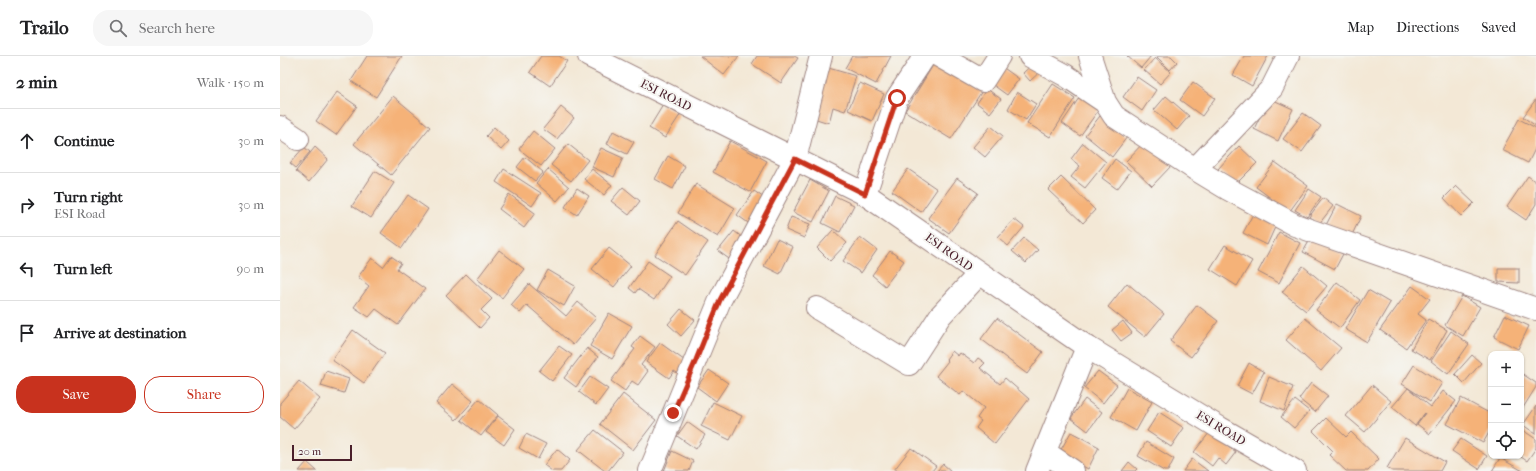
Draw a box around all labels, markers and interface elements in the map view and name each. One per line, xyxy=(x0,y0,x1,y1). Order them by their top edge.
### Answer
search box xyxy=(93,10,373,46)
text: Trailo xyxy=(20,17,69,39)
icon: search xyxy=(107,17,129,39)
text: Search here xyxy=(139,19,215,37)
text: Map xyxy=(1347,19,1374,36)
text: Directions xyxy=(1396,19,1459,36)
text: Saved xyxy=(1481,19,1516,36)
text: 2 min xyxy=(16,72,57,92)
text: Walk · 150 m xyxy=(197,75,264,90)
street label: ESI ROAD xyxy=(638,76,694,114)
route start xyxy=(888,89,906,107)
icon: ahead xyxy=(16,130,38,152)
text: Continue xyxy=(54,132,114,150)
text: 30 m xyxy=(238,133,264,148)
text: Turn right xyxy=(54,188,123,206)
icon: right xyxy=(16,194,38,216)
text: 30 m xyxy=(238,197,264,212)
text: ESI Road xyxy=(54,206,105,221)
street label: ESI ROAD xyxy=(922,230,976,274)
icon: left xyxy=(16,258,38,280)
text: Turn left xyxy=(54,260,112,278)
text: 90 m xyxy=(236,261,264,276)
icon: arrive xyxy=(16,322,38,344)
text: Arrive at destination xyxy=(54,324,186,342)
map controls xyxy=(1488,351,1524,459)
button: + xyxy=(1488,351,1524,387)
button: Save xyxy=(16,376,136,413)
button: Share xyxy=(144,376,264,413)
button: − xyxy=(1488,387,1524,423)
route end xyxy=(664,404,682,422)
street label: ESI ROAD xyxy=(1194,408,1248,448)
button: locate xyxy=(1488,423,1524,459)
scale bar xyxy=(292,443,352,462)
text: 20 m xyxy=(298,445,321,458)

